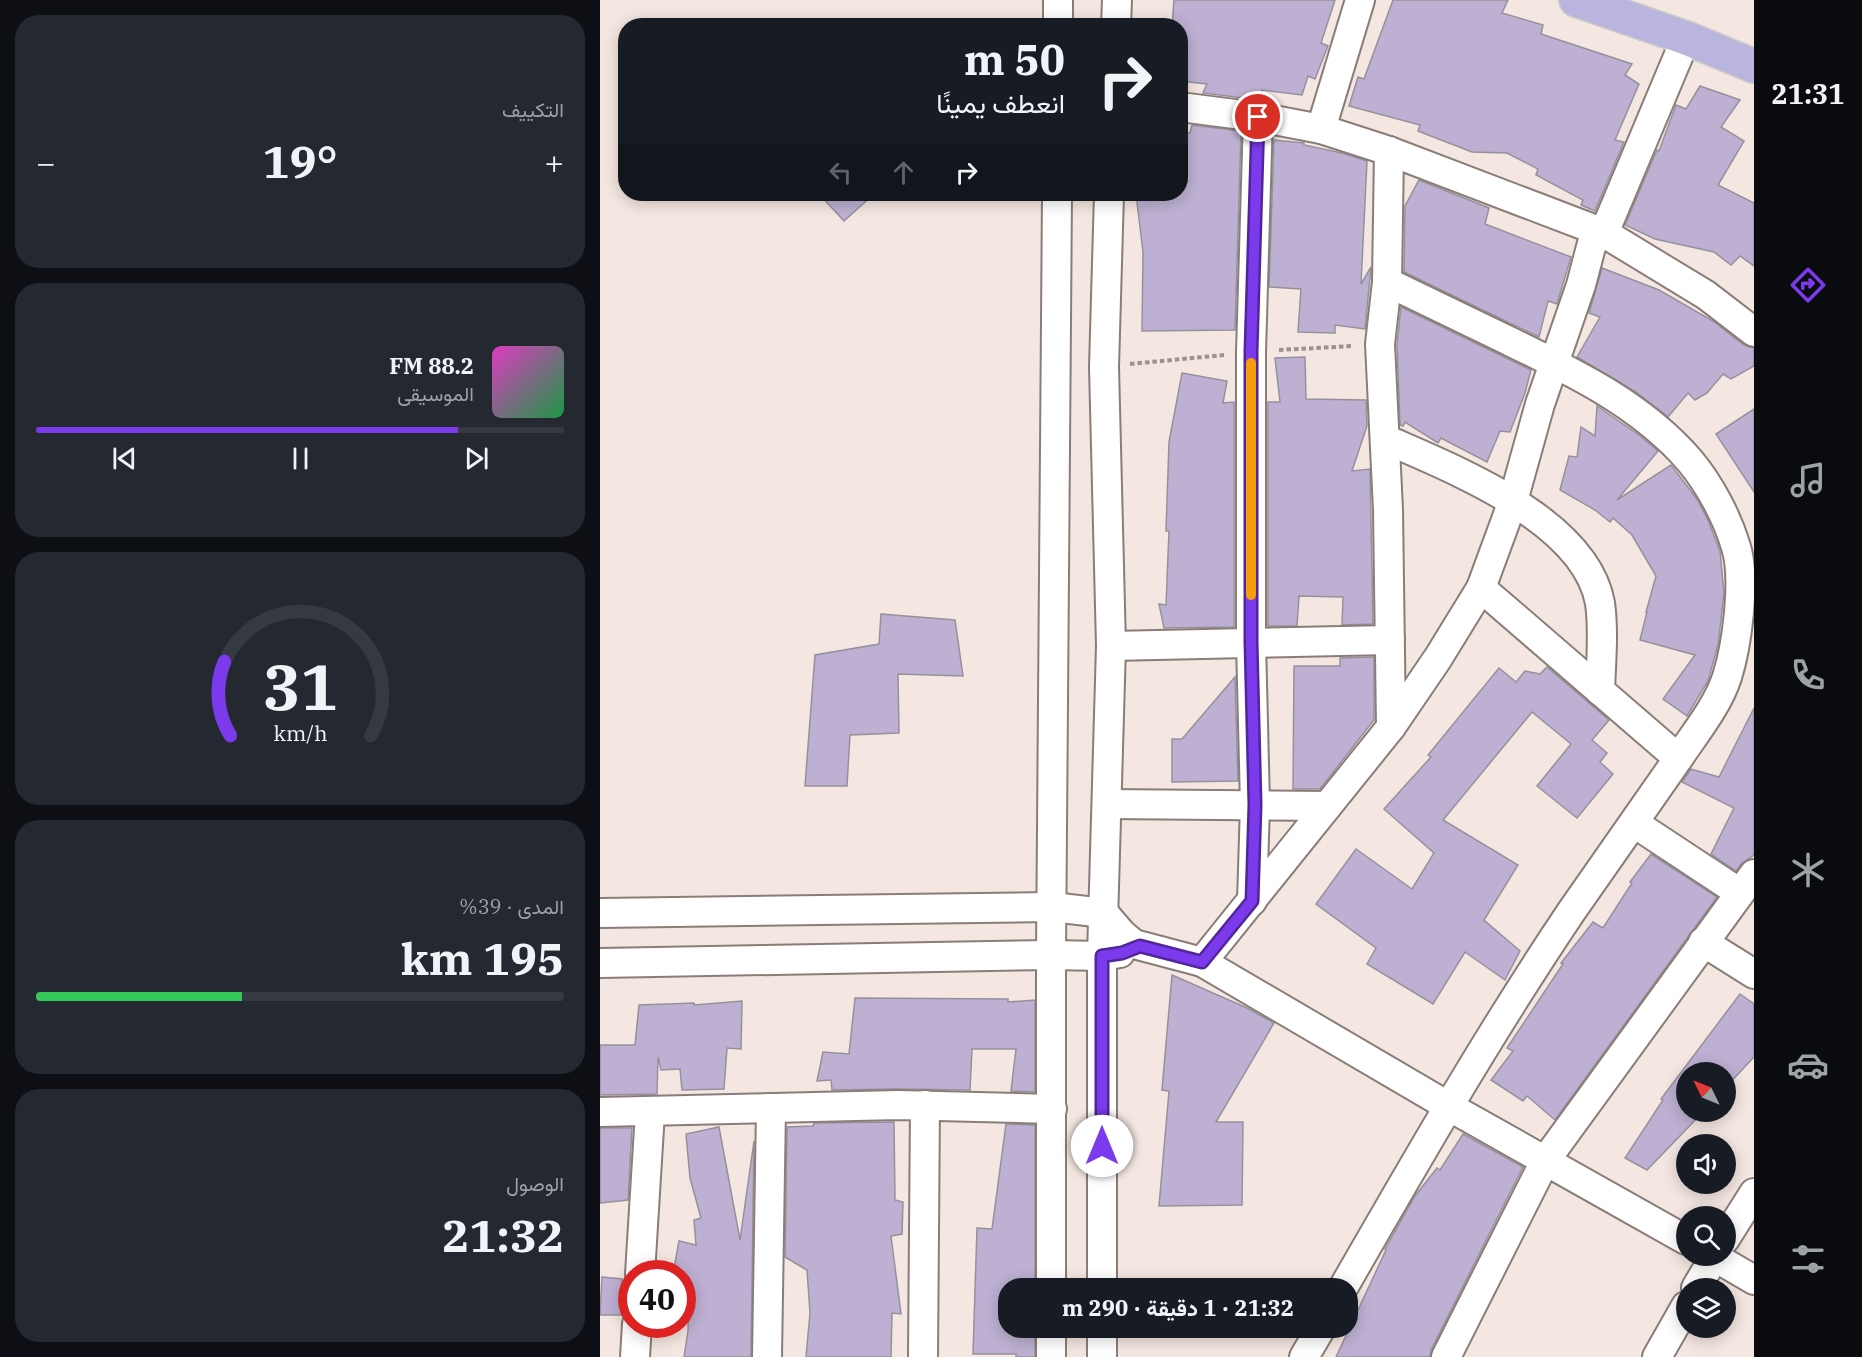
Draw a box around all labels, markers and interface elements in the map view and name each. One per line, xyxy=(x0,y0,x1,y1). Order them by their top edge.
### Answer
text: 50 m xyxy=(964,32,1065,87)
icon: right xyxy=(1086,42,1164,120)
text: 21:31 xyxy=(1772,76,1845,111)
text: انعطف يمينًا xyxy=(936,85,1065,120)
pin xyxy=(1232,91,1283,142)
text: التكييف xyxy=(502,96,564,123)
icon: arrive xyxy=(1241,100,1274,133)
text: 19° xyxy=(262,132,338,190)
text: − xyxy=(36,141,56,184)
text: + xyxy=(544,141,564,184)
icon: left xyxy=(824,156,857,189)
icon: ahead xyxy=(887,156,920,189)
icon: right xyxy=(950,156,983,189)
icon: directions xyxy=(1787,264,1829,306)
text: 88.2 FM xyxy=(389,351,474,380)
text: الموسيقى xyxy=(397,380,474,407)
icon: previous xyxy=(108,442,141,475)
icon: pause xyxy=(284,442,317,475)
icon: next xyxy=(460,442,493,475)
icon: music xyxy=(1787,459,1829,501)
text: 31 xyxy=(263,646,337,727)
icon: phone xyxy=(1787,654,1829,696)
text: km/h xyxy=(273,719,327,747)
icon: climate xyxy=(1787,849,1829,891)
text: المدى · 39% xyxy=(459,893,564,920)
text: 195 km xyxy=(401,929,564,987)
icon: car xyxy=(1787,1044,1829,1086)
north arrow xyxy=(1676,1062,1736,1122)
map controls xyxy=(1676,1062,1736,1338)
position arrow xyxy=(1070,1114,1134,1178)
button: sound xyxy=(1676,1134,1736,1194)
text: الوصول xyxy=(506,1170,564,1197)
text: 21:32 xyxy=(442,1206,564,1264)
button: search xyxy=(1676,1206,1736,1266)
icon: filters xyxy=(1787,1238,1829,1280)
speed limit sign: 40 xyxy=(618,1260,696,1338)
button: layers xyxy=(1676,1278,1736,1338)
text: 21:32 · 1 دقيقة · 290 m xyxy=(1062,1293,1294,1322)

